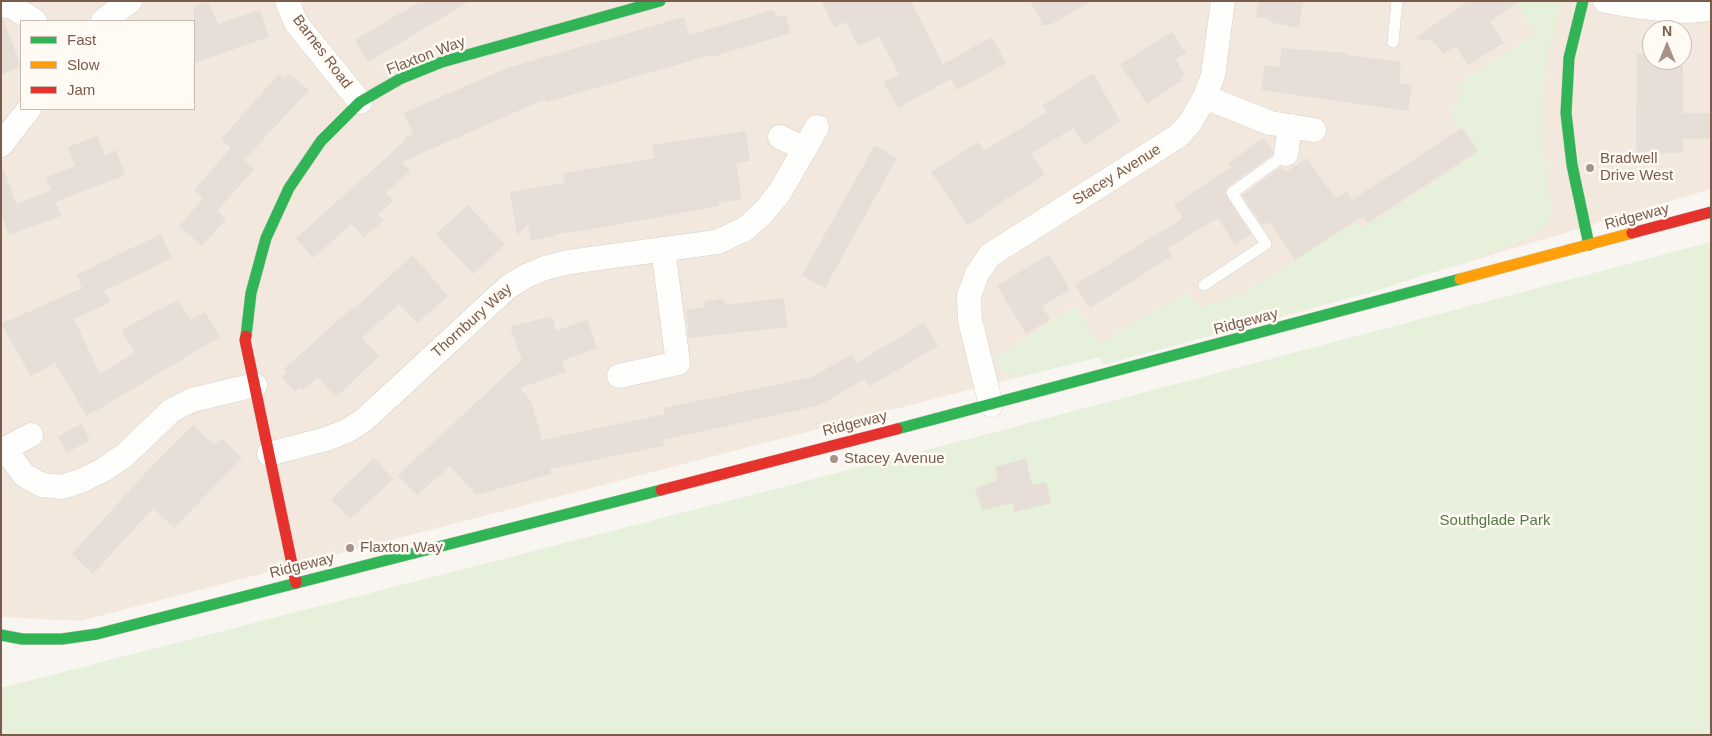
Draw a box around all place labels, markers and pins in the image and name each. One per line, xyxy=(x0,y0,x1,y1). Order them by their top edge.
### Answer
place label: Bradwell Drive West xyxy=(1600,150,1673,185)
marker: Bradwell Drive West xyxy=(1584,162,1596,174)
place label: Stacey Avenue xyxy=(844,450,945,468)
marker: Stacey Avenue xyxy=(828,453,840,465)
place label: Flaxton Way xyxy=(360,539,443,557)
marker: Flaxton Way xyxy=(344,542,356,554)

